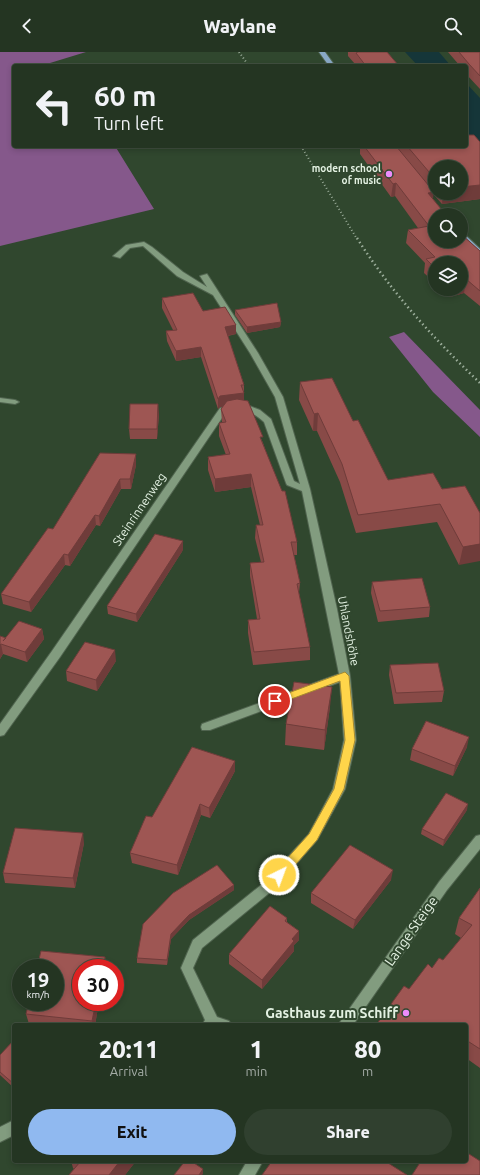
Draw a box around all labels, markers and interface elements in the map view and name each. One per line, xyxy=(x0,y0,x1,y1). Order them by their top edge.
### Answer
icon: back xyxy=(16,15,38,37)
icon: search xyxy=(442,15,464,37)
text: Waylane xyxy=(203,16,277,36)
icon: left xyxy=(28,80,80,132)
text: 60 m xyxy=(94,80,156,111)
text: Turn left xyxy=(94,113,164,133)
map controls xyxy=(428,160,468,296)
button: sound xyxy=(428,160,468,200)
place label: modern school of music xyxy=(312,163,381,186)
marker: modern school of music xyxy=(384,169,394,179)
button: search xyxy=(428,208,468,248)
button: layers xyxy=(428,256,468,296)
street label: Steinrinnenweg xyxy=(110,470,168,548)
street label: Uhlandshöhe xyxy=(336,595,362,667)
pin xyxy=(258,684,292,718)
icon: arrive xyxy=(264,690,286,712)
position arrow xyxy=(258,854,300,896)
street label: Lange Steige xyxy=(381,893,441,969)
speed limit sign: 30 xyxy=(72,959,124,1011)
text: 19 xyxy=(27,968,49,991)
text: km/h xyxy=(26,989,50,1000)
place label: Gasthaus zum Schiff xyxy=(265,1005,398,1021)
marker: Gasthaus zum Schiff xyxy=(401,1008,411,1018)
text: 20:11 xyxy=(99,1036,159,1063)
text: 1 xyxy=(250,1036,263,1063)
text: 80 xyxy=(354,1036,381,1063)
text: Arrival xyxy=(110,1064,148,1078)
text: min xyxy=(246,1064,267,1078)
text: m xyxy=(362,1064,373,1078)
button: Exit xyxy=(28,1109,236,1155)
button: Share xyxy=(244,1109,452,1155)

